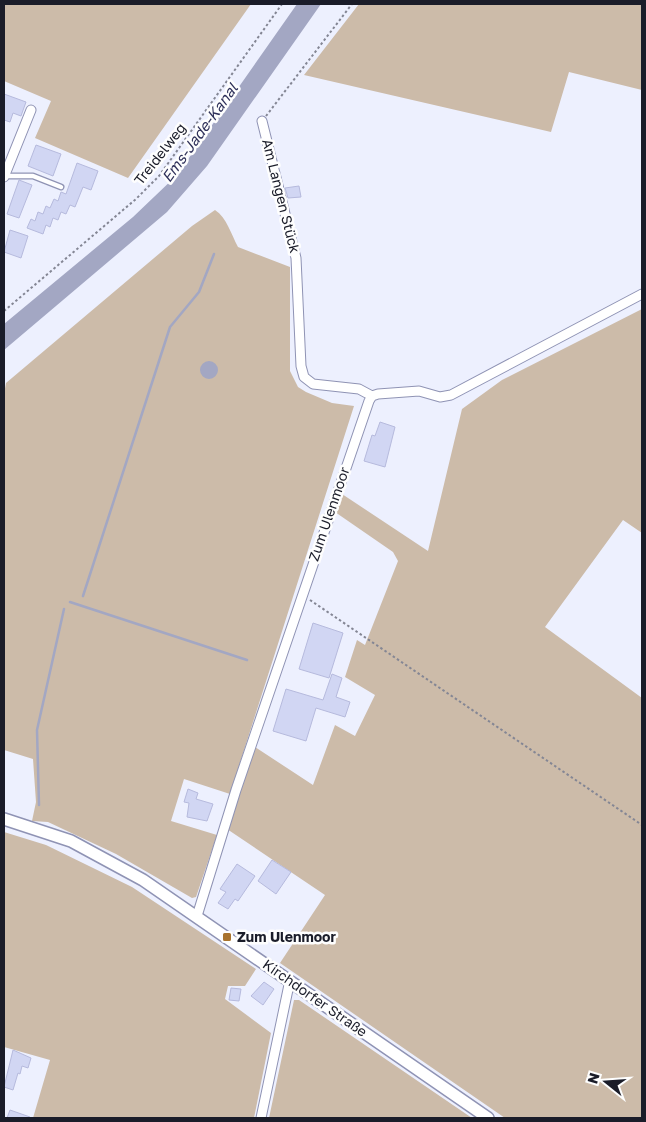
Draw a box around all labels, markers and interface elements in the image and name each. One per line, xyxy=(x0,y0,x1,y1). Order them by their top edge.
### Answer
water label: Ems-Jade-Kanal xyxy=(157,79,242,185)
street label: Treidelweg xyxy=(130,119,189,188)
street label: Am Langen Stück xyxy=(259,137,304,255)
street label: Zum Ulenmoor xyxy=(304,464,353,563)
place label: Zum Ulenmoor xyxy=(237,928,337,945)
marker: Zum Ulenmoor xyxy=(221,931,233,943)
street label: Kirchdorfer Straße xyxy=(260,955,371,1040)
north arrow xyxy=(581,1057,631,1107)
text: N xyxy=(583,1070,603,1086)

